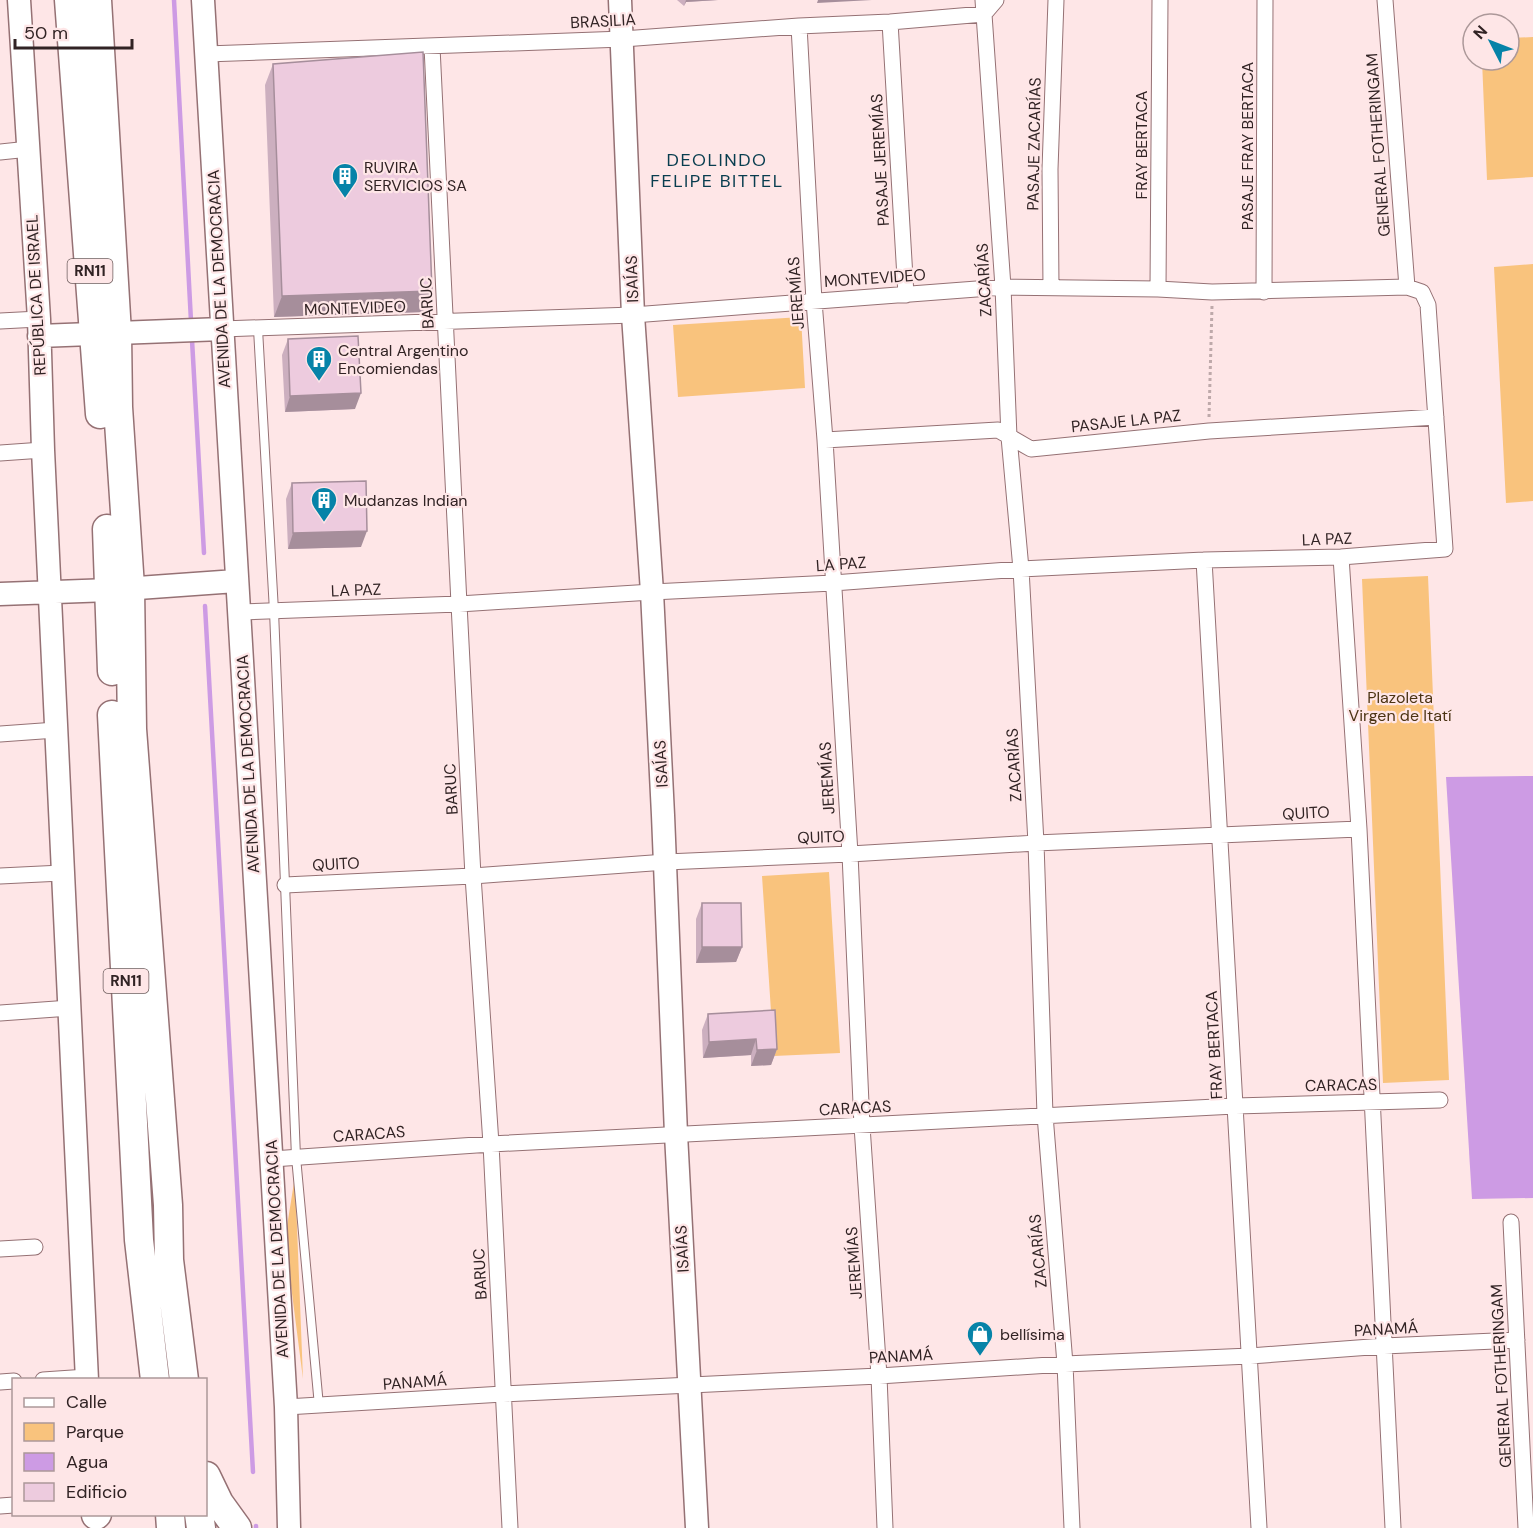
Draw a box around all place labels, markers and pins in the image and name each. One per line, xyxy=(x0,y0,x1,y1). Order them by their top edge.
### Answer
place label: RUVIRA SERVICIOS SA xyxy=(364,157,467,196)
building icon: RUVIRA SERVICIOS SA xyxy=(330,161,360,199)
place label: Central Argentino Encomiendas xyxy=(338,340,468,379)
building icon: Central Argentino Encomiendas xyxy=(304,344,334,382)
building icon: Mudanzas Indian xyxy=(309,485,339,523)
place label: Mudanzas Indian xyxy=(344,490,468,511)
shop icon: bellísima xyxy=(965,1319,995,1357)
place label: bellísima xyxy=(1000,1324,1065,1345)

